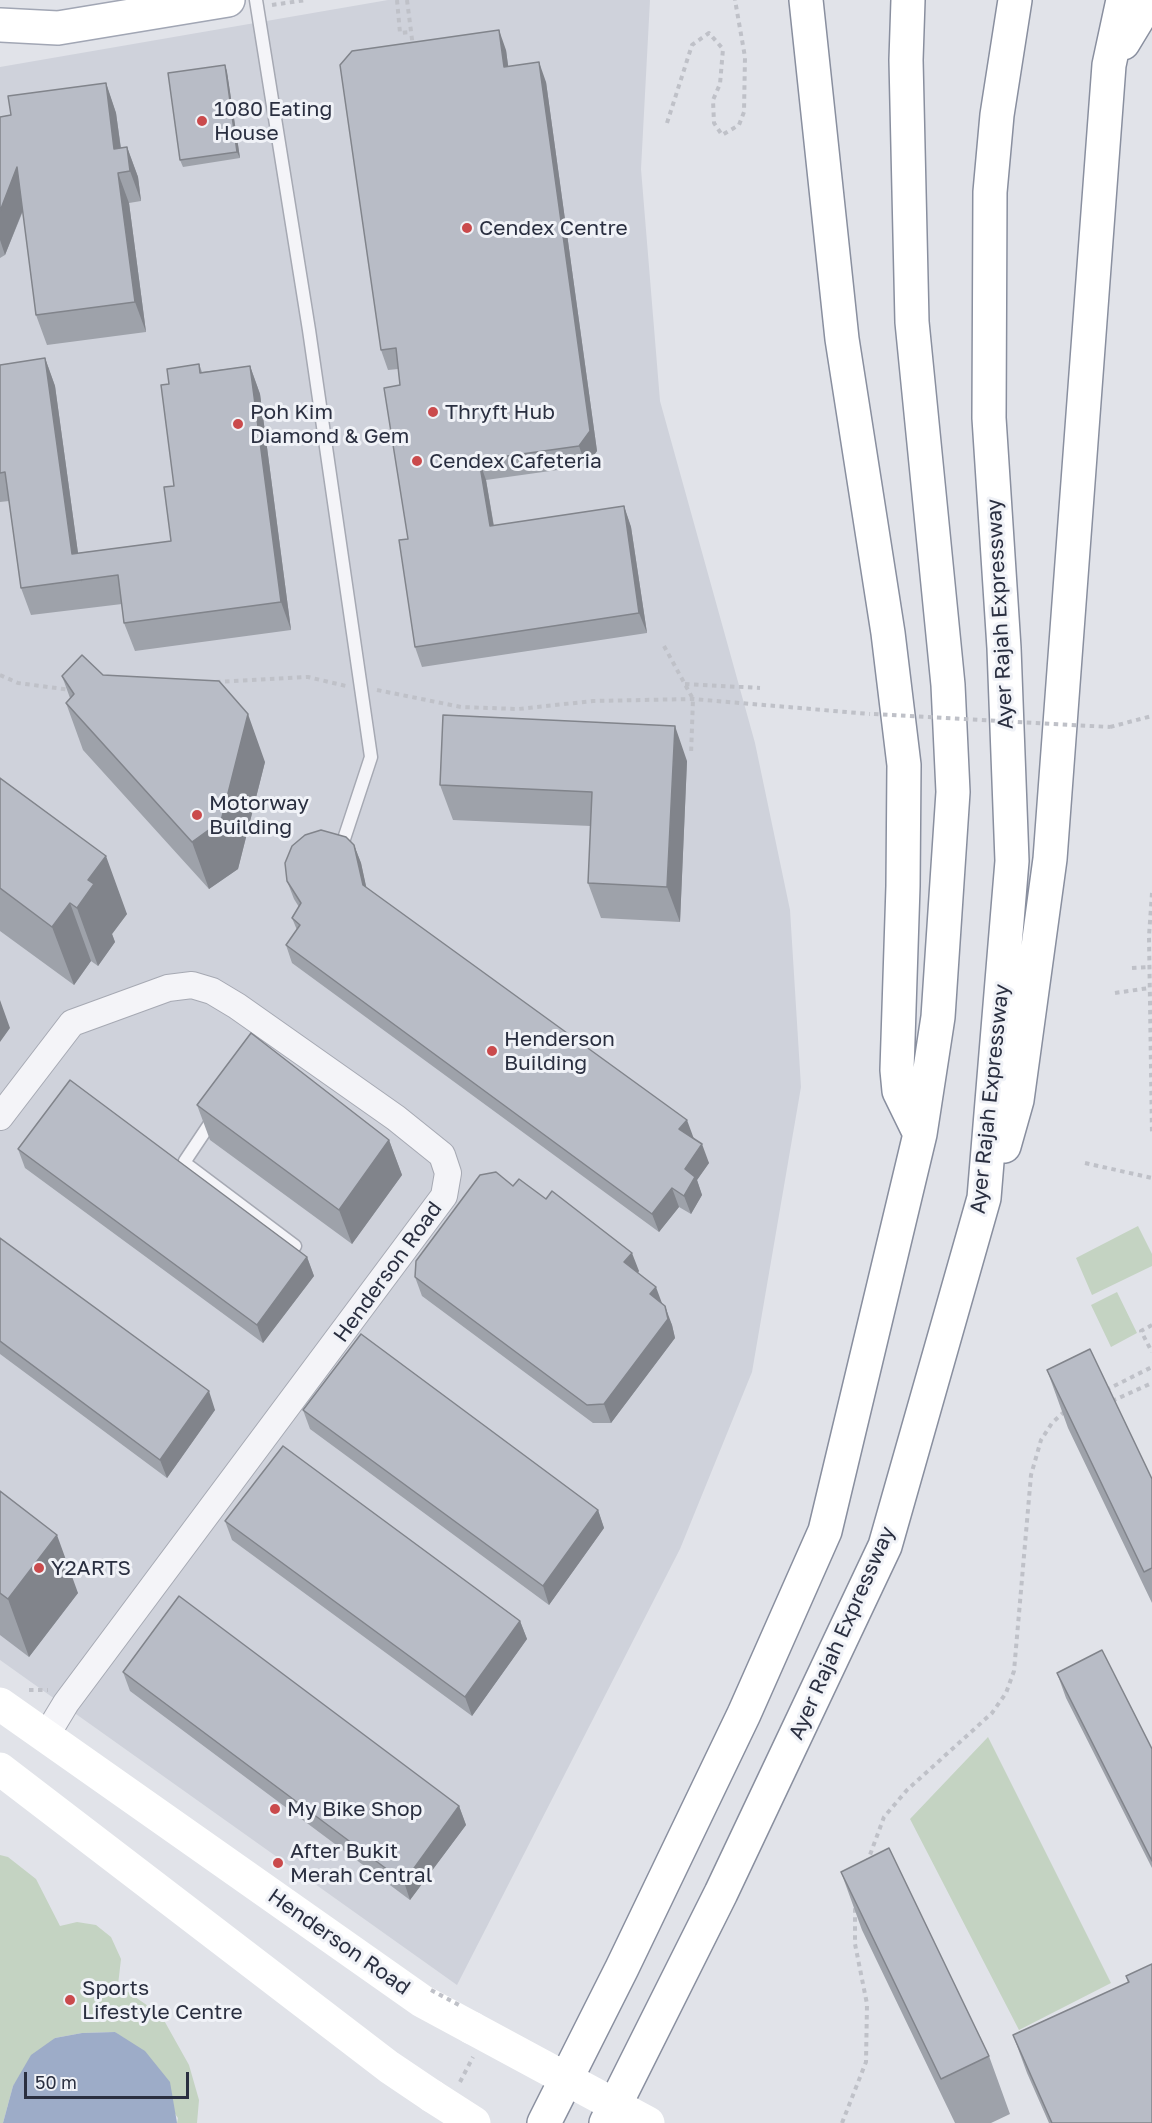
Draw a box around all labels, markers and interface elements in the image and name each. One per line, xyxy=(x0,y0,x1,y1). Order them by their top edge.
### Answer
place label: 1080 Eating House xyxy=(214,96,332,146)
marker: 1080 Eating House xyxy=(195,114,209,128)
place label: Cendex Centre xyxy=(479,215,628,241)
marker: Cendex Centre xyxy=(460,221,474,235)
place label: Poh Kim Diamond & Gem xyxy=(250,399,409,449)
place label: Thryft Hub xyxy=(445,399,555,425)
marker: Thryft Hub xyxy=(426,405,440,419)
marker: Poh Kim Diamond & Gem xyxy=(231,417,245,431)
place label: Cendex Cafeteria xyxy=(429,448,602,474)
marker: Cendex Cafeteria xyxy=(410,454,424,468)
street label: Ayer Rajah Expressway xyxy=(981,498,1019,730)
place label: Motorway Building xyxy=(209,790,309,840)
marker: Motorway Building xyxy=(190,808,204,822)
street label: Ayer Rajah Expressway xyxy=(965,983,1015,1215)
place label: Henderson Building xyxy=(504,1026,615,1076)
marker: Henderson Building xyxy=(485,1044,499,1058)
street label: Henderson Road xyxy=(329,1197,447,1347)
street label: Ayer Rajah Expressway xyxy=(784,1522,900,1744)
place label: Y2ARTS xyxy=(51,1555,131,1581)
marker: Y2ARTS xyxy=(32,1561,46,1575)
place label: My Bike Shop xyxy=(287,1796,423,1822)
marker: My Bike Shop xyxy=(268,1802,282,1816)
place label: After Bukit Merah Central xyxy=(290,1838,432,1888)
marker: After Bukit Merah Central xyxy=(271,1856,285,1870)
street label: Henderson Road xyxy=(263,1884,415,2000)
place label: Sports Lifestyle Centre xyxy=(82,1975,243,2025)
marker: Sports Lifestyle Centre xyxy=(63,1993,77,2007)
scale bar xyxy=(27,2060,192,2098)
text: 50 m xyxy=(35,2071,77,2093)

